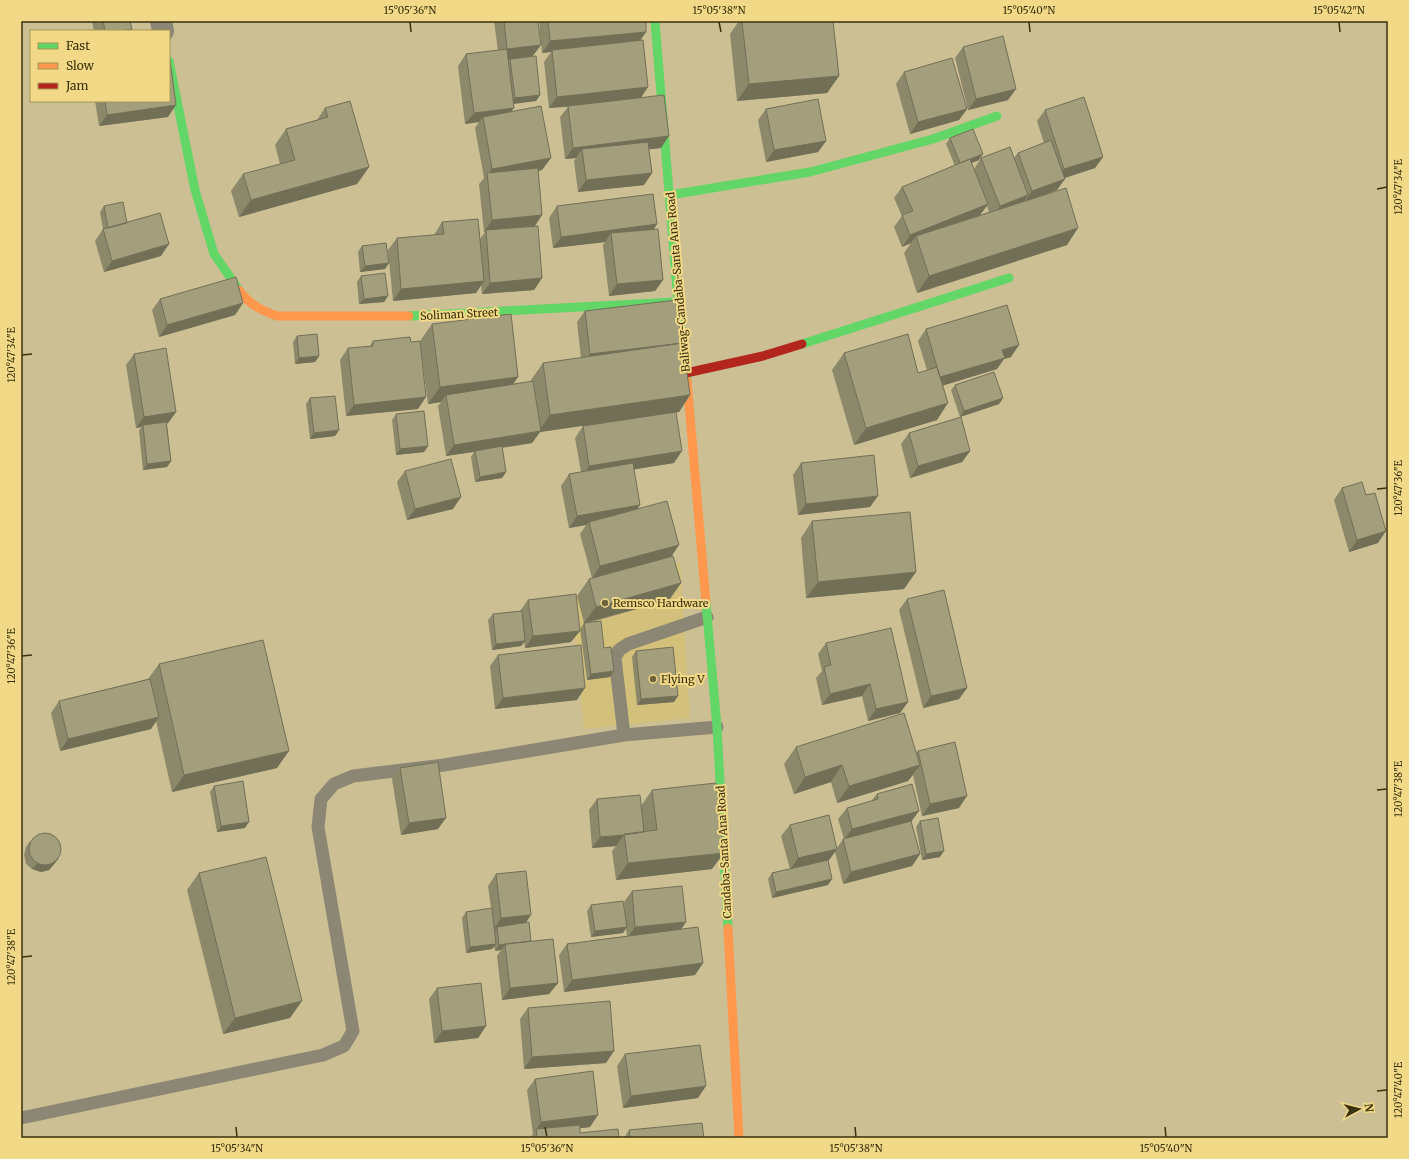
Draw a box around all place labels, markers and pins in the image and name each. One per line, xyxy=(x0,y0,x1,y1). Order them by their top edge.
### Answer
place label: Remsco Hardware xyxy=(613,596,709,610)
marker: Remsco Hardware xyxy=(600,598,610,608)
place label: Flying V xyxy=(661,672,705,686)
marker: Flying V xyxy=(648,674,658,684)

